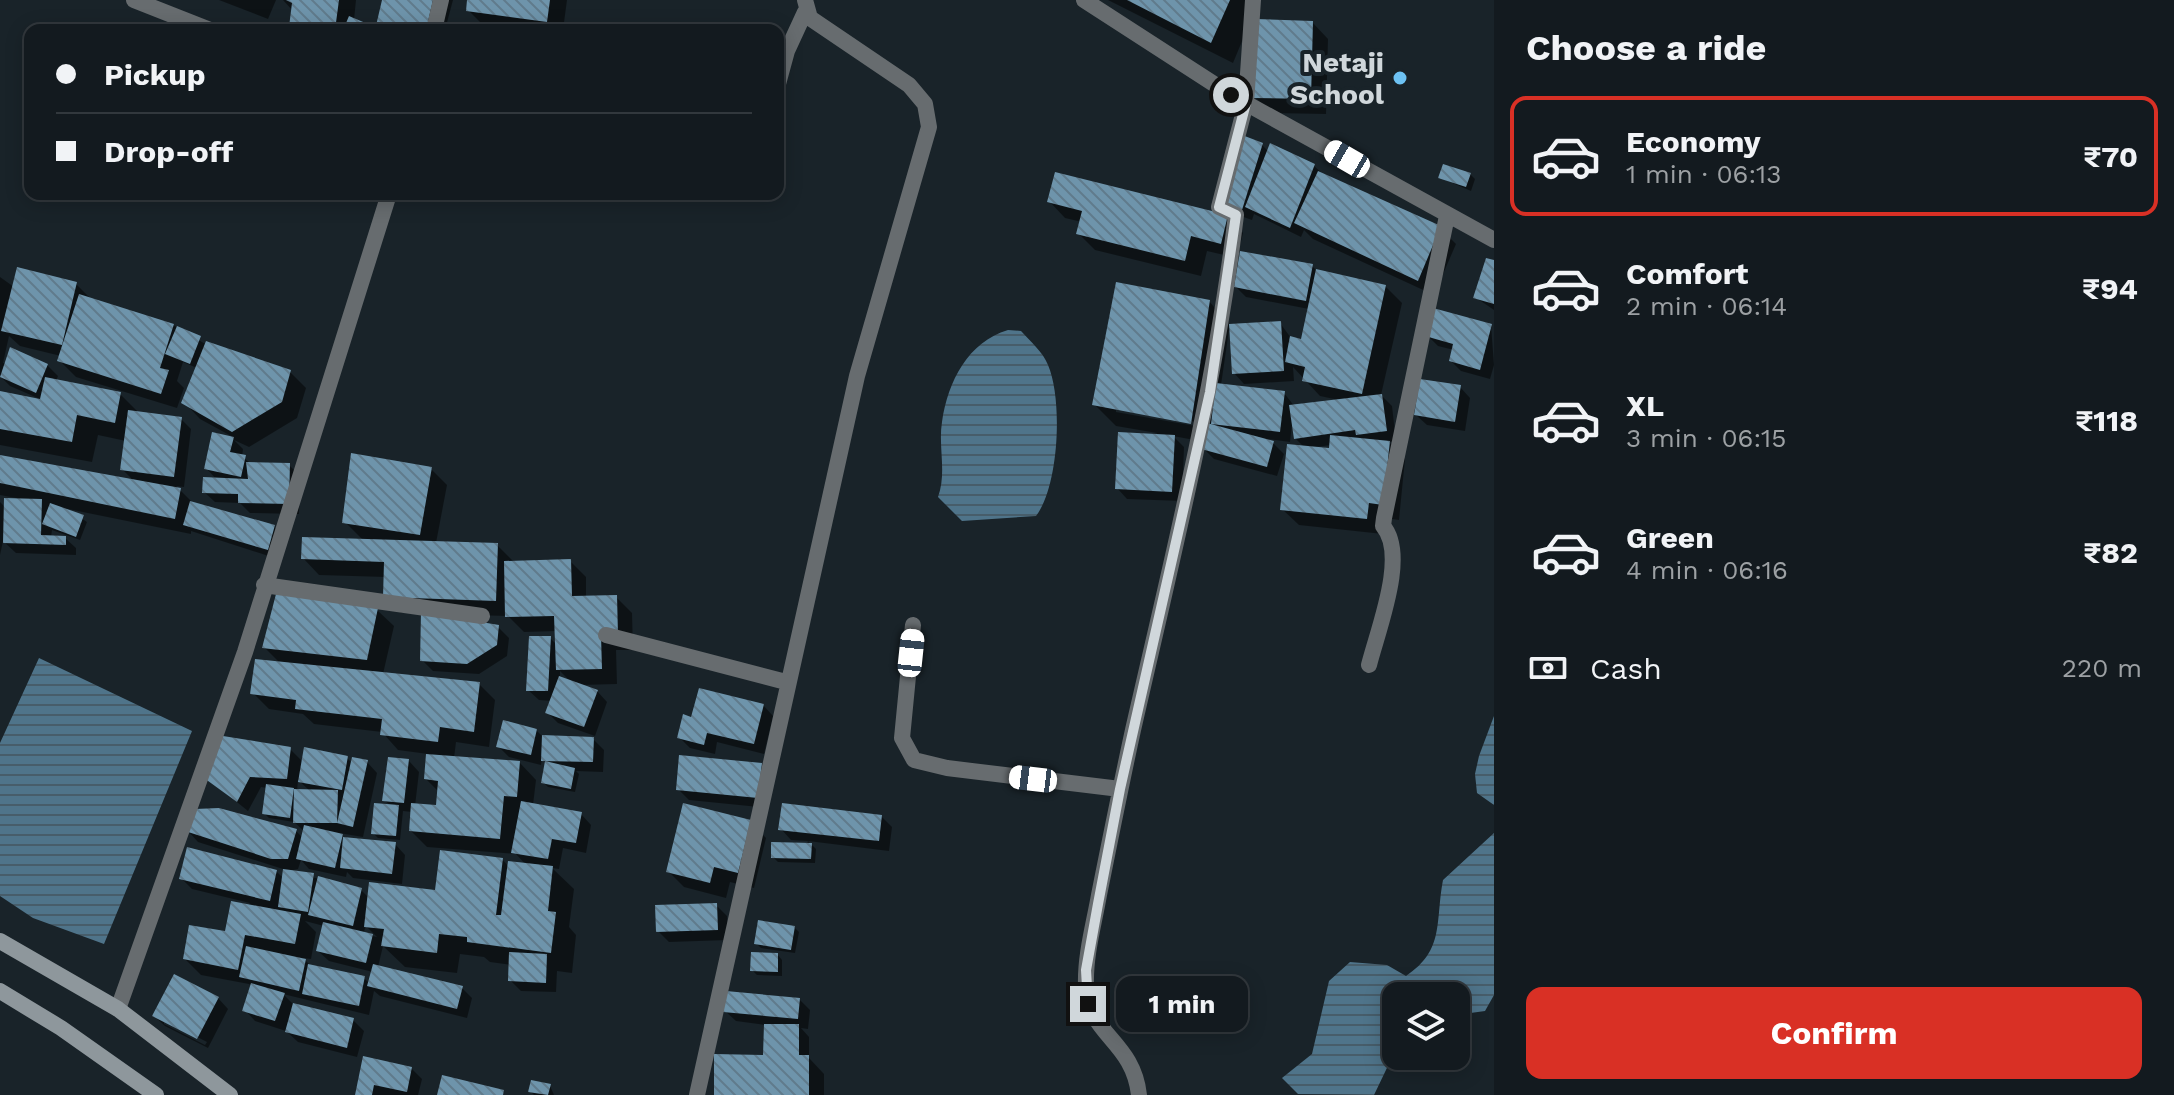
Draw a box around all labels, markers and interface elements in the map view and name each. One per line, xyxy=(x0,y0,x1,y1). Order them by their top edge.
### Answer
text: Choose a ride xyxy=(1526,27,1766,69)
place label: Netaji School xyxy=(1290,46,1385,111)
text: Pickup xyxy=(104,57,206,92)
marker: Netaji School xyxy=(1391,69,1409,87)
route start xyxy=(1213,77,1249,113)
icon: car xyxy=(1530,120,1602,192)
text: Economy xyxy=(1626,124,1761,159)
text: Drop-off xyxy=(104,134,233,169)
car xyxy=(1320,137,1374,181)
text: ₹70 xyxy=(2083,139,2138,174)
text: 1 min · 06:13 xyxy=(1626,159,1781,189)
icon: car xyxy=(1530,252,1602,324)
text: Comfort xyxy=(1626,256,1748,291)
text: ₹94 xyxy=(2082,271,2138,306)
text: 2 min · 06:14 xyxy=(1626,291,1787,321)
icon: car xyxy=(1530,384,1602,456)
text: XL xyxy=(1626,388,1664,423)
text: ₹118 xyxy=(2075,403,2138,438)
text: 3 min · 06:15 xyxy=(1626,423,1786,453)
icon: car xyxy=(1530,516,1602,588)
text: Green xyxy=(1626,520,1714,555)
text: ₹82 xyxy=(2083,535,2138,570)
text: 4 min · 06:16 xyxy=(1626,555,1788,585)
car xyxy=(897,628,925,678)
icon: cash xyxy=(1526,646,1570,690)
text: Cash xyxy=(1590,651,1662,686)
text: 220 m xyxy=(2062,653,2142,683)
car xyxy=(1008,764,1058,794)
callout: 1 min xyxy=(1116,976,1248,1032)
map controls xyxy=(1382,982,1470,1070)
button: layers xyxy=(1382,982,1470,1070)
route end xyxy=(1070,986,1106,1022)
button: Confirm xyxy=(1526,987,2142,1079)
text: 1 min xyxy=(1149,989,1215,1019)

